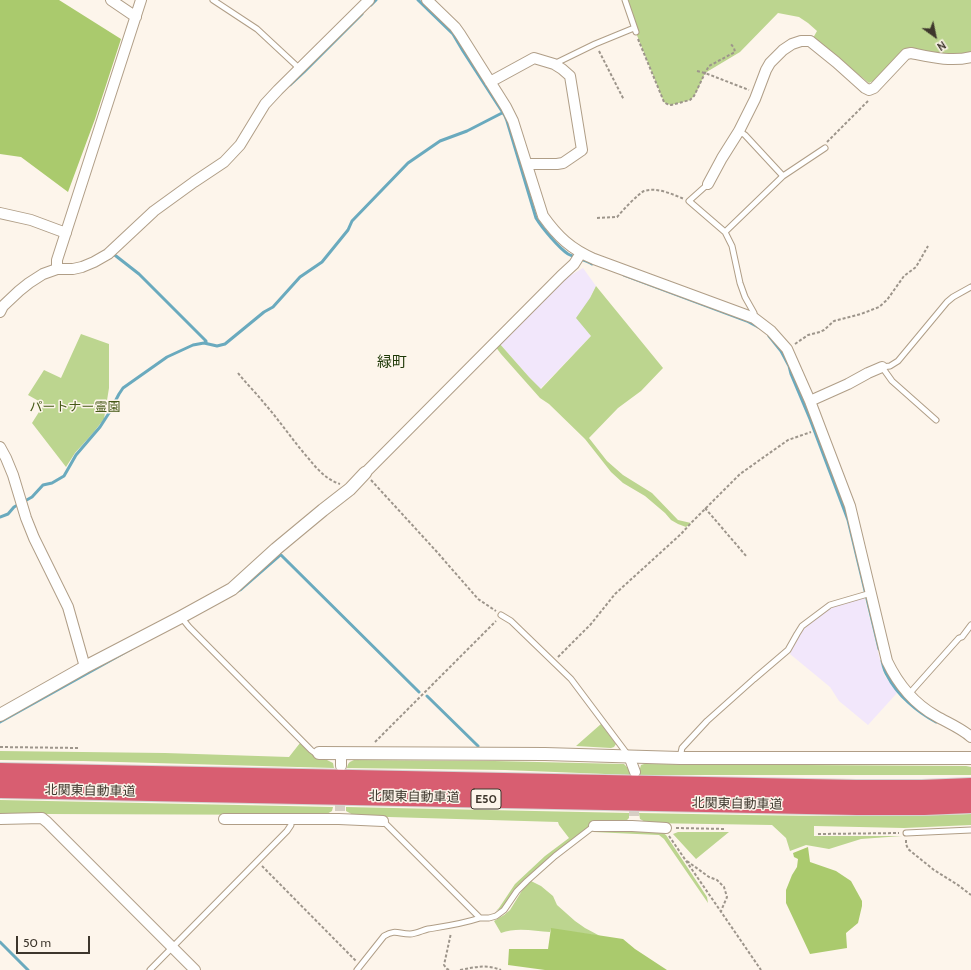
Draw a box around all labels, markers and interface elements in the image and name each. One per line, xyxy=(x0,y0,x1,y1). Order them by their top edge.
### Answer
north arrow xyxy=(915,16,955,56)
text: N xyxy=(934,38,949,54)
district label: 緑町 xyxy=(377,354,407,372)
park label: パートナー霊園 xyxy=(30,399,120,415)
street label: 北関東自動車道 xyxy=(44,782,136,800)
street label: 北関東自動車道 xyxy=(368,788,460,806)
road number: E50 xyxy=(471,789,501,809)
street label: 北関東自動車道 xyxy=(691,795,783,813)
scale bar xyxy=(18,928,92,954)
text: 50 m xyxy=(23,935,51,950)

